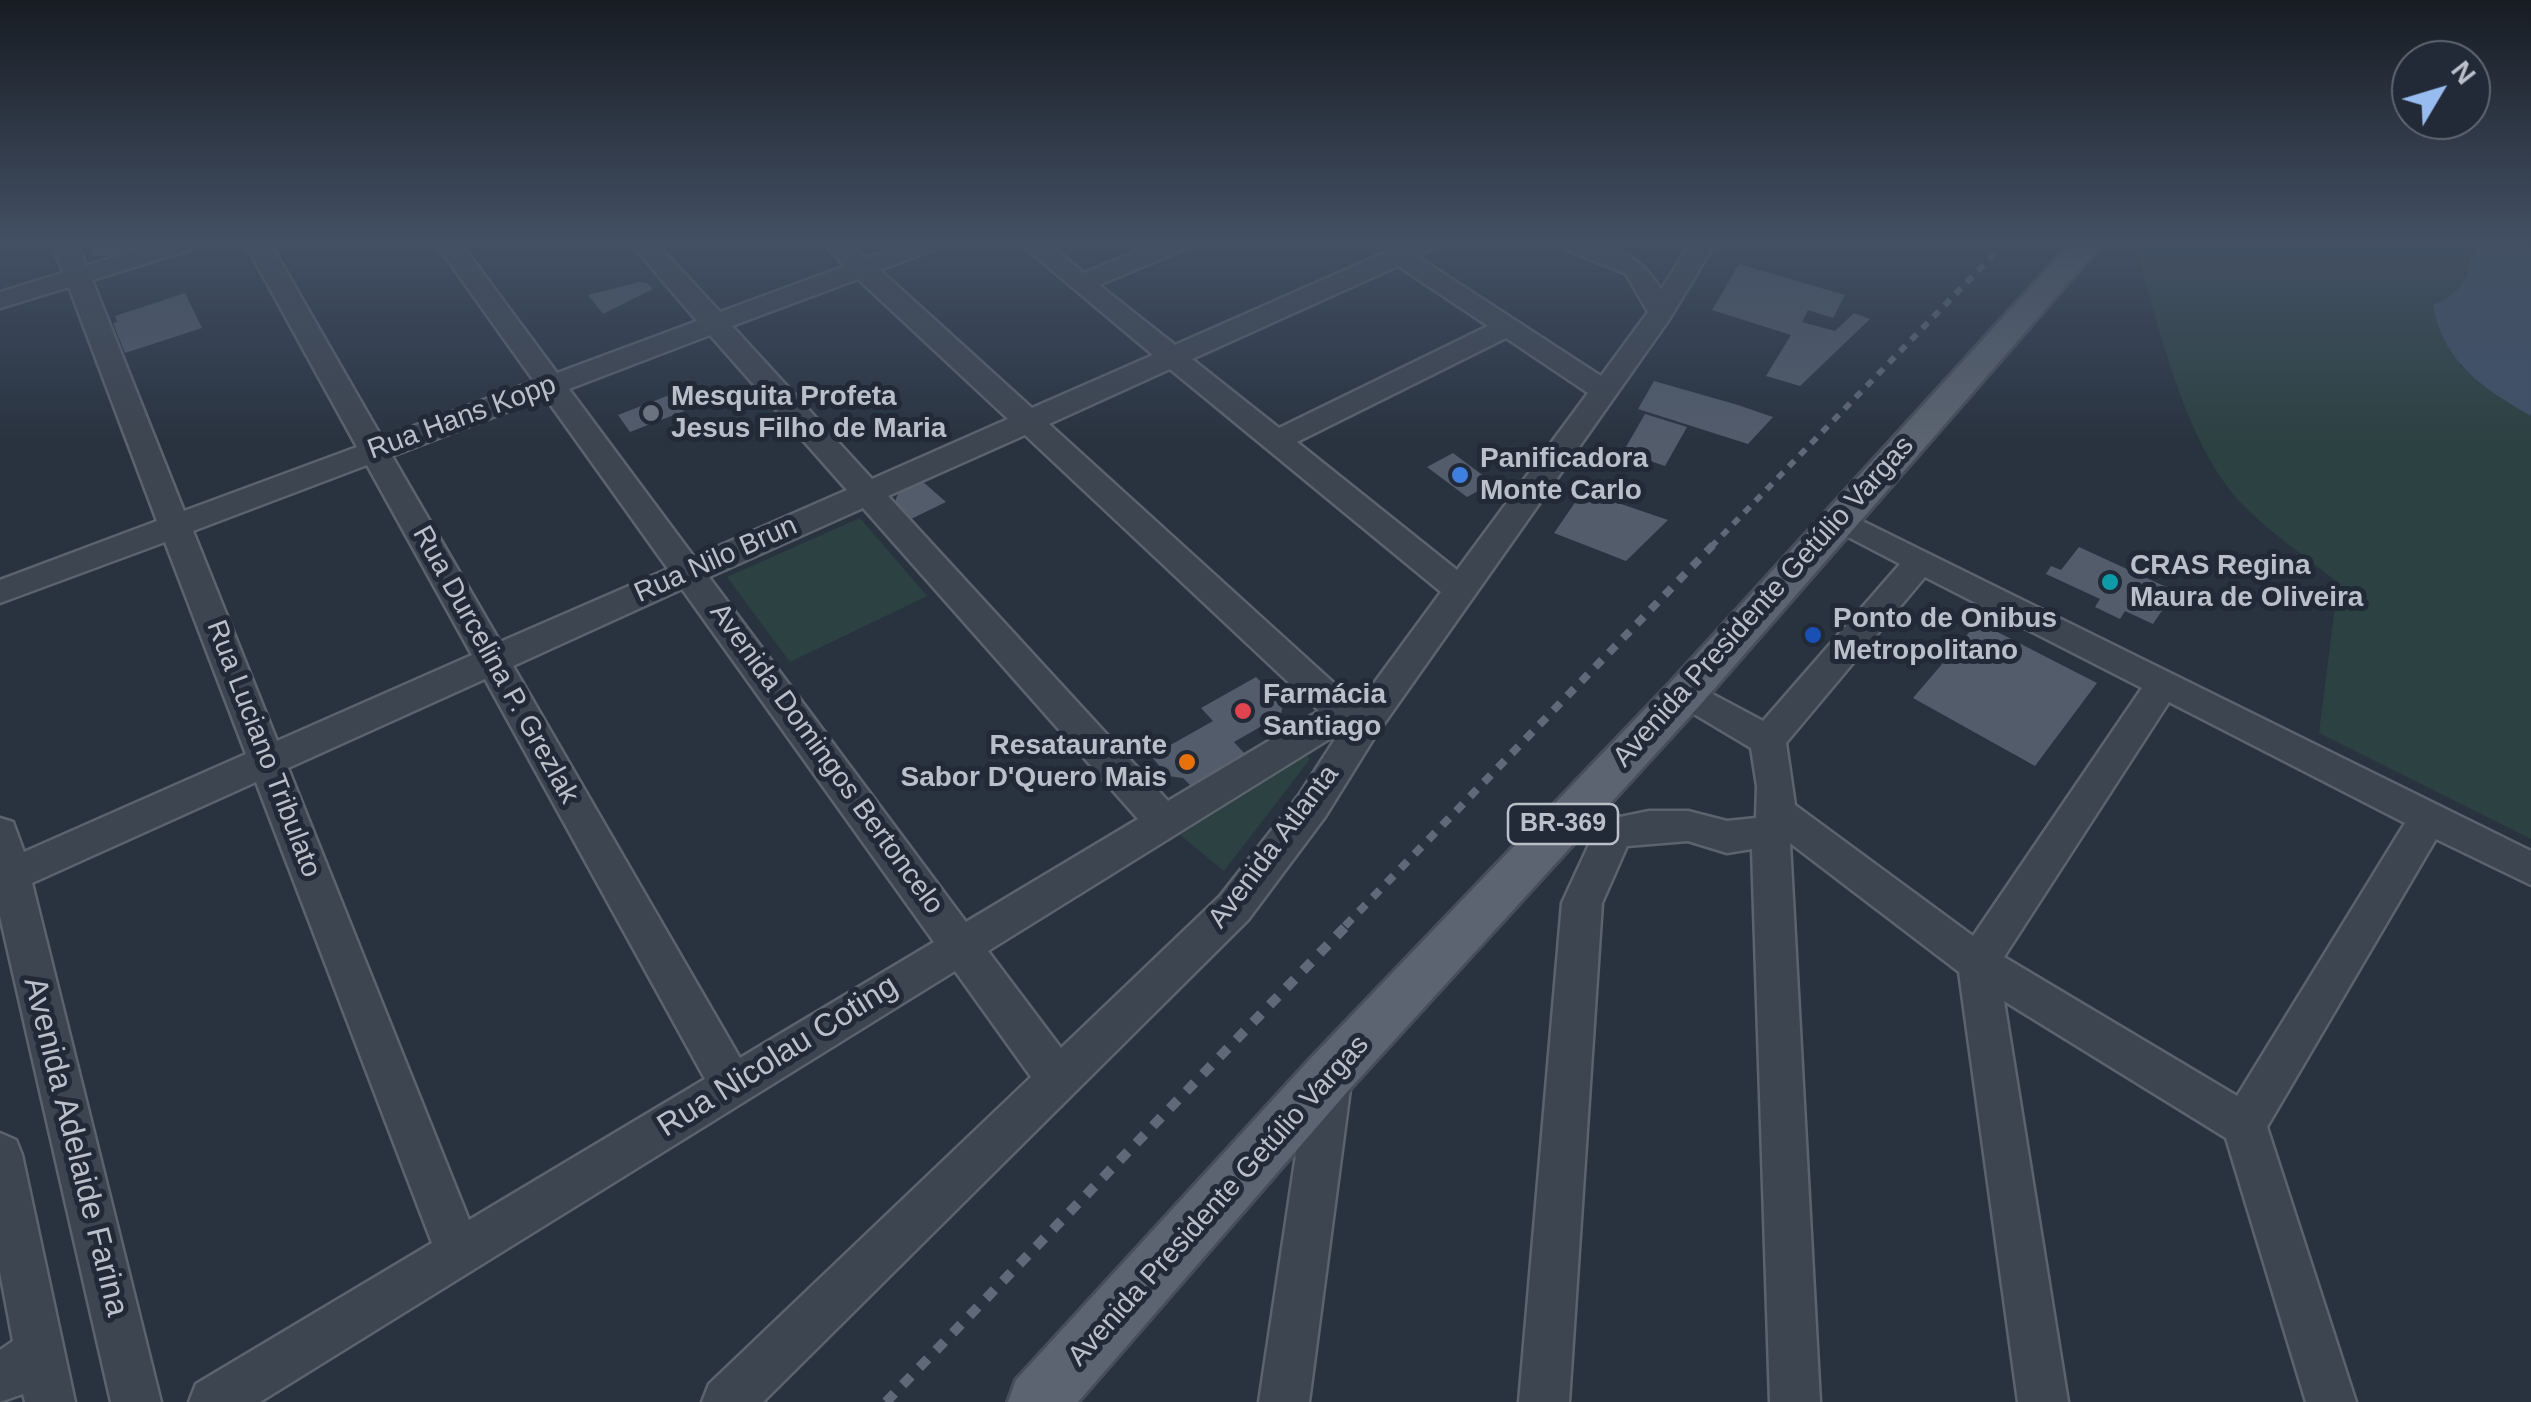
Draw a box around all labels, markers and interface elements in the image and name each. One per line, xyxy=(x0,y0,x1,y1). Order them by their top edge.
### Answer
north arrow xyxy=(2391,40,2491,140)
text: N xyxy=(2445,55,2482,90)
street label: Rua Hans Kopp xyxy=(363,368,561,468)
place label: Mesquita Profeta Jesus Filho de Maria xyxy=(671,380,946,446)
marker: Mesquita Profeta Jesus Filho de Maria xyxy=(640,402,662,424)
street label: Avenida Presidente Getúlio Vargas xyxy=(1607,430,1921,774)
place label: Panificadora Monte Carlo xyxy=(1480,442,1648,508)
marker: Panificadora Monte Carlo xyxy=(1449,464,1471,486)
street label: Rua Nilo Brun xyxy=(630,509,802,611)
street label: Rua Durcelina P. Grezlak xyxy=(405,520,585,810)
place label: CRAS Regina Maura de Oliveira xyxy=(2130,549,2363,615)
marker: CRAS Regina Maura de Oliveira xyxy=(2099,571,2121,593)
street label: Avenida Domingos Bertoncelo xyxy=(702,597,950,921)
place label: Ponto de Onibus Metropolitano xyxy=(1833,602,2057,668)
street label: Rua Luciano Tribulato xyxy=(198,616,328,882)
marker: Ponto de Onibus Metropolitano xyxy=(1802,624,1824,646)
place label: Farmácia Santiago xyxy=(1263,678,1386,744)
marker: Farmácia Santiago xyxy=(1232,700,1254,722)
place label: Resataurante Sabor D'Quero Mais xyxy=(901,729,1167,795)
marker: Resataurante Sabor D'Quero Mais xyxy=(1176,751,1198,773)
street label: Avenida Atlanta xyxy=(1202,759,1346,935)
road number: BR-369 xyxy=(1508,804,1618,844)
street label: Rua Nicolau Coting xyxy=(651,968,905,1146)
street label: Avenida Adelaide Farina xyxy=(14,973,136,1321)
street label: Avenida Presidente Getúlio Vargas xyxy=(1062,1029,1376,1373)

